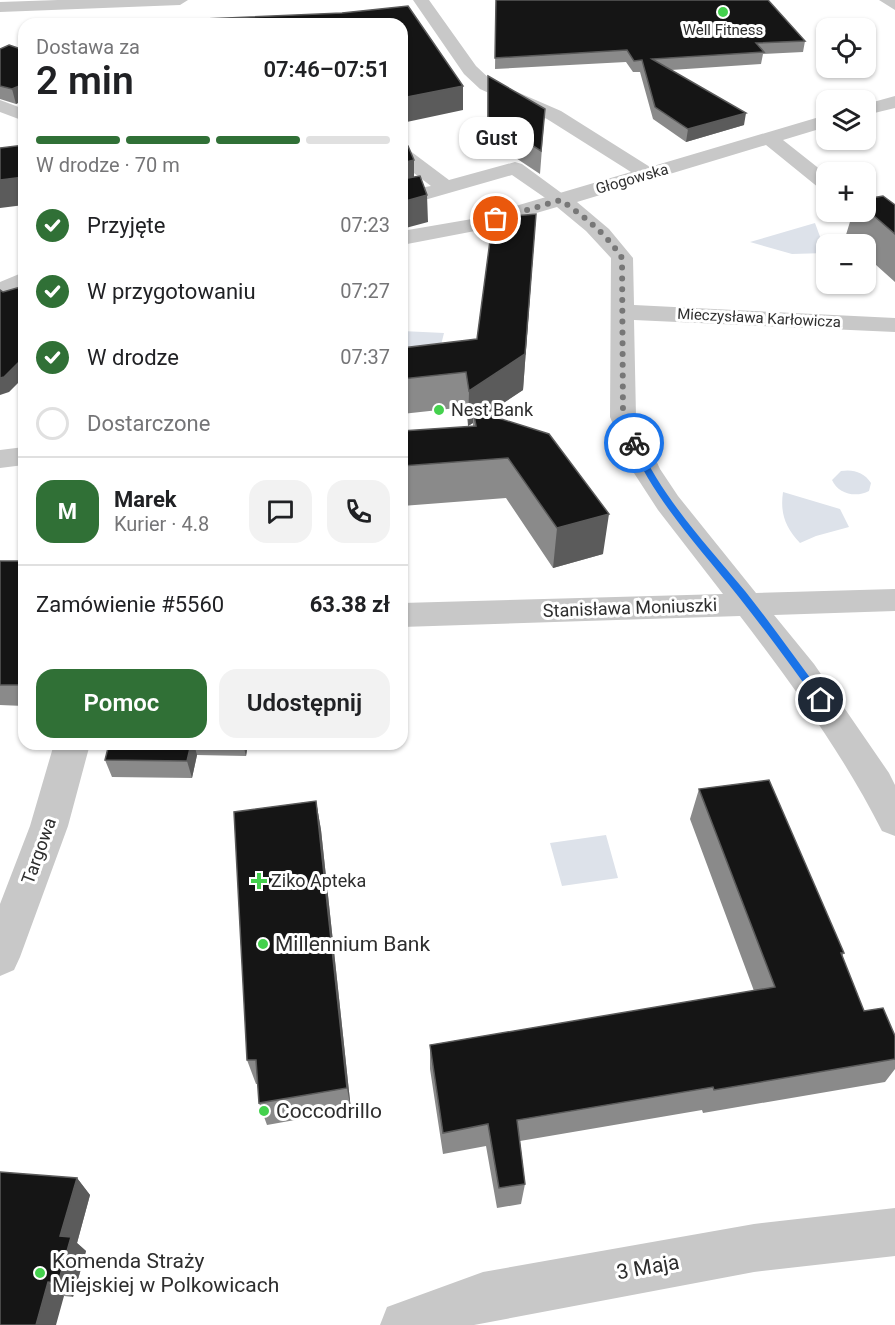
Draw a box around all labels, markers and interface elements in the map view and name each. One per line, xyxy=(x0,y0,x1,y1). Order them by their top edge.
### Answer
marker: Well Fitness xyxy=(716,5,730,19)
map controls xyxy=(816,18,876,294)
button: locate xyxy=(816,18,876,78)
place label: Well Fitness xyxy=(683,21,763,39)
text: Dostawa za xyxy=(36,35,140,59)
text: 07:46–07:51 xyxy=(263,57,390,82)
text: 2 min xyxy=(36,58,134,104)
button: layers xyxy=(816,90,876,150)
callout: Gust xyxy=(458,117,534,159)
text: Gust xyxy=(476,126,517,150)
text: W drodze · 70 m xyxy=(36,153,180,177)
street label: Głogowska xyxy=(594,160,670,198)
button: + xyxy=(816,162,876,222)
pin xyxy=(470,193,521,244)
icon: bag xyxy=(479,202,512,235)
icon: check xyxy=(36,209,69,242)
text: Przyjęte xyxy=(87,213,165,238)
text: 07:23 xyxy=(340,213,390,237)
button: − xyxy=(816,234,876,294)
icon: check xyxy=(36,275,69,308)
text: W przygotowaniu xyxy=(87,279,256,304)
text: 07:27 xyxy=(340,279,390,303)
street label: Mieczysława Karłowicza xyxy=(677,305,841,331)
icon: check xyxy=(36,341,69,374)
text: W drodze xyxy=(87,345,179,370)
text: 07:37 xyxy=(340,345,390,369)
place label: Nest Bank xyxy=(451,399,534,420)
marker: Nest Bank xyxy=(432,403,446,417)
text: Dostarczone xyxy=(87,411,210,436)
courier xyxy=(604,413,664,473)
icon: bike xyxy=(618,427,651,460)
button: chat xyxy=(249,480,312,543)
button: phone xyxy=(327,480,390,543)
text: Marek xyxy=(114,487,177,512)
text: M xyxy=(58,499,77,524)
text: Kurier · 4.8 xyxy=(114,512,209,536)
text: Zamówienie #5560 xyxy=(36,592,224,617)
text: 63.38 zł xyxy=(310,592,390,617)
street label: Stanisława Moniuszki xyxy=(542,594,717,621)
button: Pomoc xyxy=(36,669,207,738)
button: Udostępnij xyxy=(219,669,390,738)
pin xyxy=(795,674,846,725)
icon: home xyxy=(804,683,837,716)
street label: Targowa xyxy=(17,815,60,887)
place label: Ziko Apteka xyxy=(271,870,366,891)
marker: Ziko Apteka xyxy=(252,874,266,888)
place label: Millennium Bank xyxy=(275,932,430,956)
marker: Millennium Bank xyxy=(256,937,270,951)
place label: Coccodrillo xyxy=(276,1099,382,1123)
marker: Coccodrillo xyxy=(257,1104,271,1118)
place label: Komenda Straży Miejskiej w Polkowicach xyxy=(52,1249,279,1297)
street label: 3 Maja xyxy=(615,1250,681,1284)
marker: Komenda Straży Miejskiej w Polkowicach xyxy=(33,1266,47,1280)

